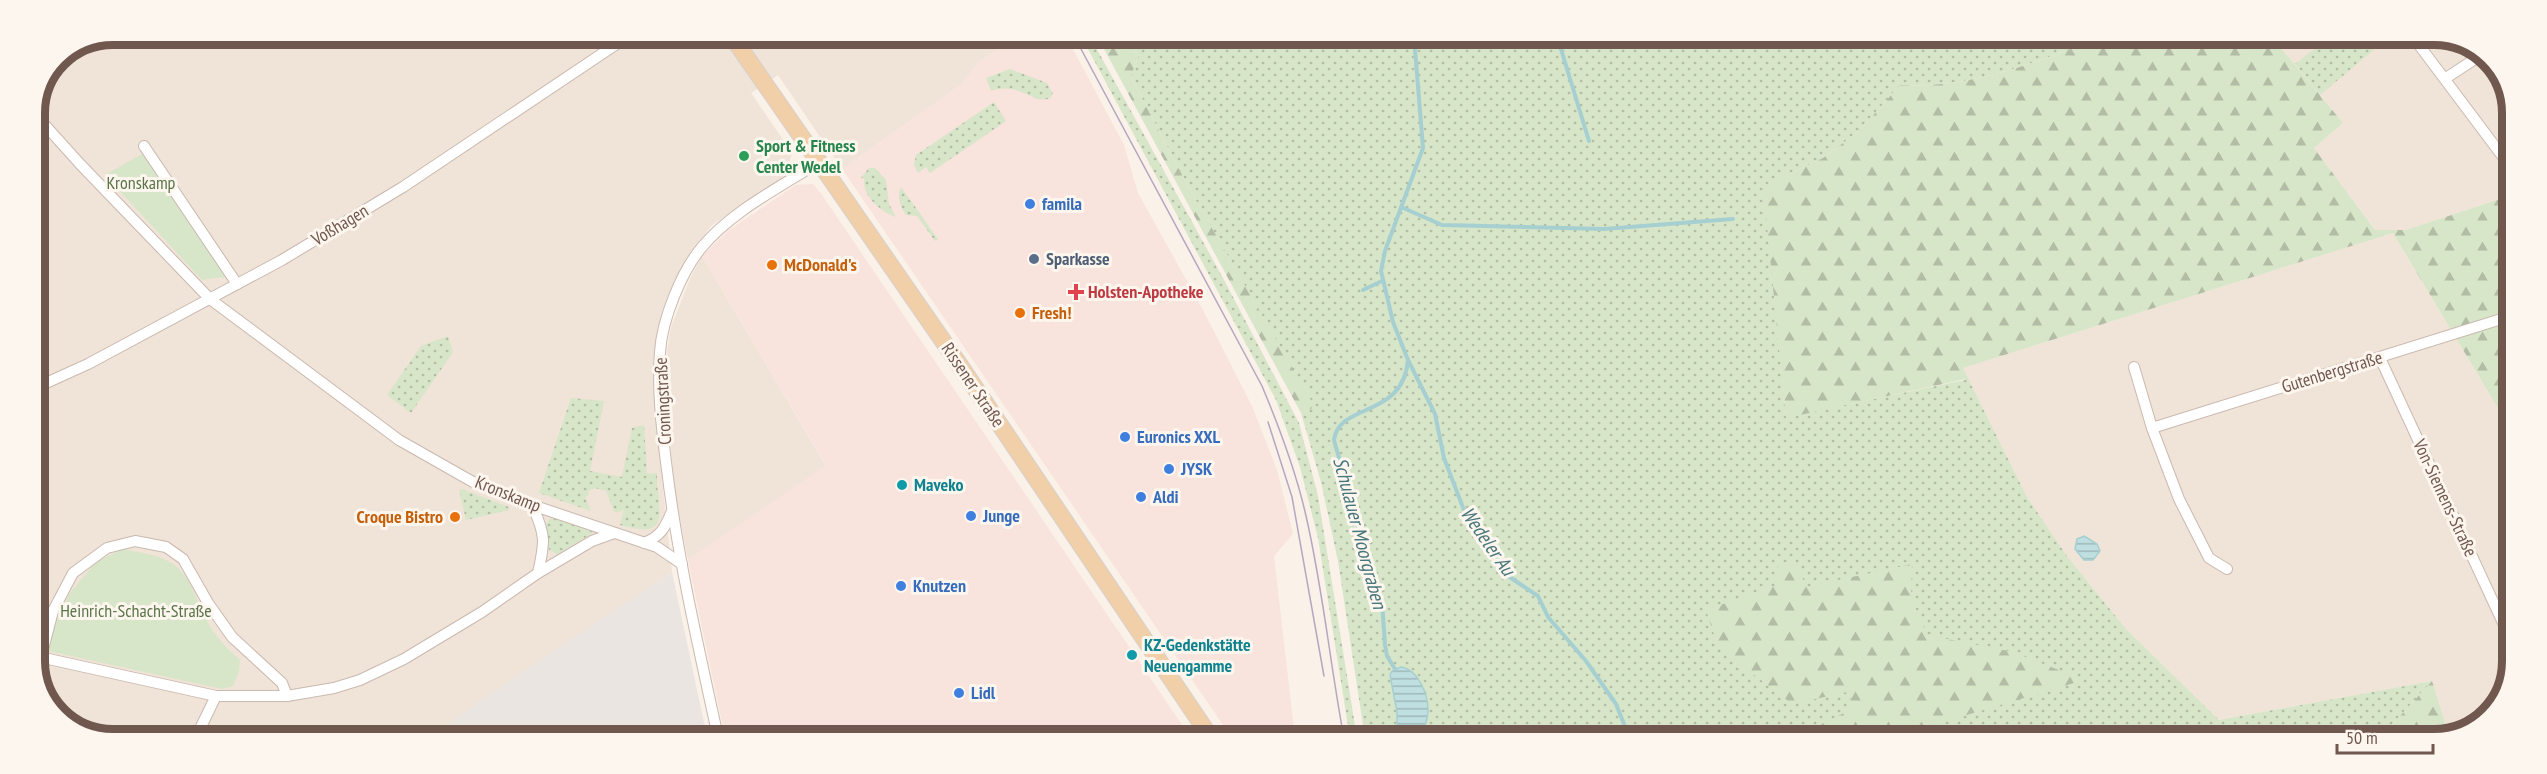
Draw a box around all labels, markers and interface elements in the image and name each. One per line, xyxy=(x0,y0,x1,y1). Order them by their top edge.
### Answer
place label: Sport & Fitness Center Wedel xyxy=(756,134,856,178)
marker: Sport & Fitness Center Wedel xyxy=(737,149,751,163)
park label: Kronskamp xyxy=(107,171,176,194)
place label: famila xyxy=(1042,192,1082,215)
marker: famila xyxy=(1023,197,1037,211)
street label: Voßhagen xyxy=(306,199,372,251)
place label: Sparkasse xyxy=(1046,247,1110,270)
marker: Sparkasse xyxy=(1027,252,1041,266)
place label: McDonald's xyxy=(784,253,857,276)
marker: McDonald's xyxy=(765,258,779,272)
place label: Holsten-Apotheke xyxy=(1088,280,1204,303)
marker: Holsten-Apotheke xyxy=(1069,285,1083,299)
place label: Fresh! xyxy=(1032,301,1071,324)
marker: Fresh! xyxy=(1013,306,1027,320)
street label: Rissener Straße xyxy=(937,338,1010,431)
street label: Gutenbergstraße xyxy=(2279,345,2385,398)
street label: Croningstraße xyxy=(649,357,676,445)
place label: Euronics XXL xyxy=(1137,425,1220,448)
marker: Euronics XXL xyxy=(1118,430,1132,444)
street label: Von-Siemens-Straße xyxy=(2408,435,2483,560)
water label: Schulauer Moorgraben xyxy=(1327,454,1393,613)
place label: JYSK xyxy=(1180,457,1213,480)
marker: JYSK xyxy=(1162,462,1176,476)
street label: Kronskamp xyxy=(472,470,545,517)
place label: Maveko xyxy=(914,473,963,496)
marker: Maveko xyxy=(895,478,909,492)
place label: Aldi xyxy=(1152,485,1178,508)
marker: Aldi xyxy=(1134,490,1148,504)
water label: Wedeler Au xyxy=(1455,502,1522,582)
place label: Junge xyxy=(982,504,1020,527)
place label: Croque Bistro xyxy=(357,505,443,528)
marker: Junge xyxy=(964,509,978,523)
marker: Croque Bistro xyxy=(448,510,462,524)
place label: Knutzen xyxy=(913,574,966,597)
marker: Knutzen xyxy=(894,579,908,593)
park label: Heinrich-Schacht-Straße xyxy=(60,599,212,622)
place label: KZ-Gedenkstätte Neuengamme xyxy=(1144,633,1251,677)
marker: KZ-Gedenkstätte Neuengamme xyxy=(1125,648,1139,662)
place label: Lidl xyxy=(971,681,996,704)
marker: Lidl xyxy=(952,686,966,700)
scale bar xyxy=(2337,717,2433,755)
text: 50 m xyxy=(2346,726,2378,749)

